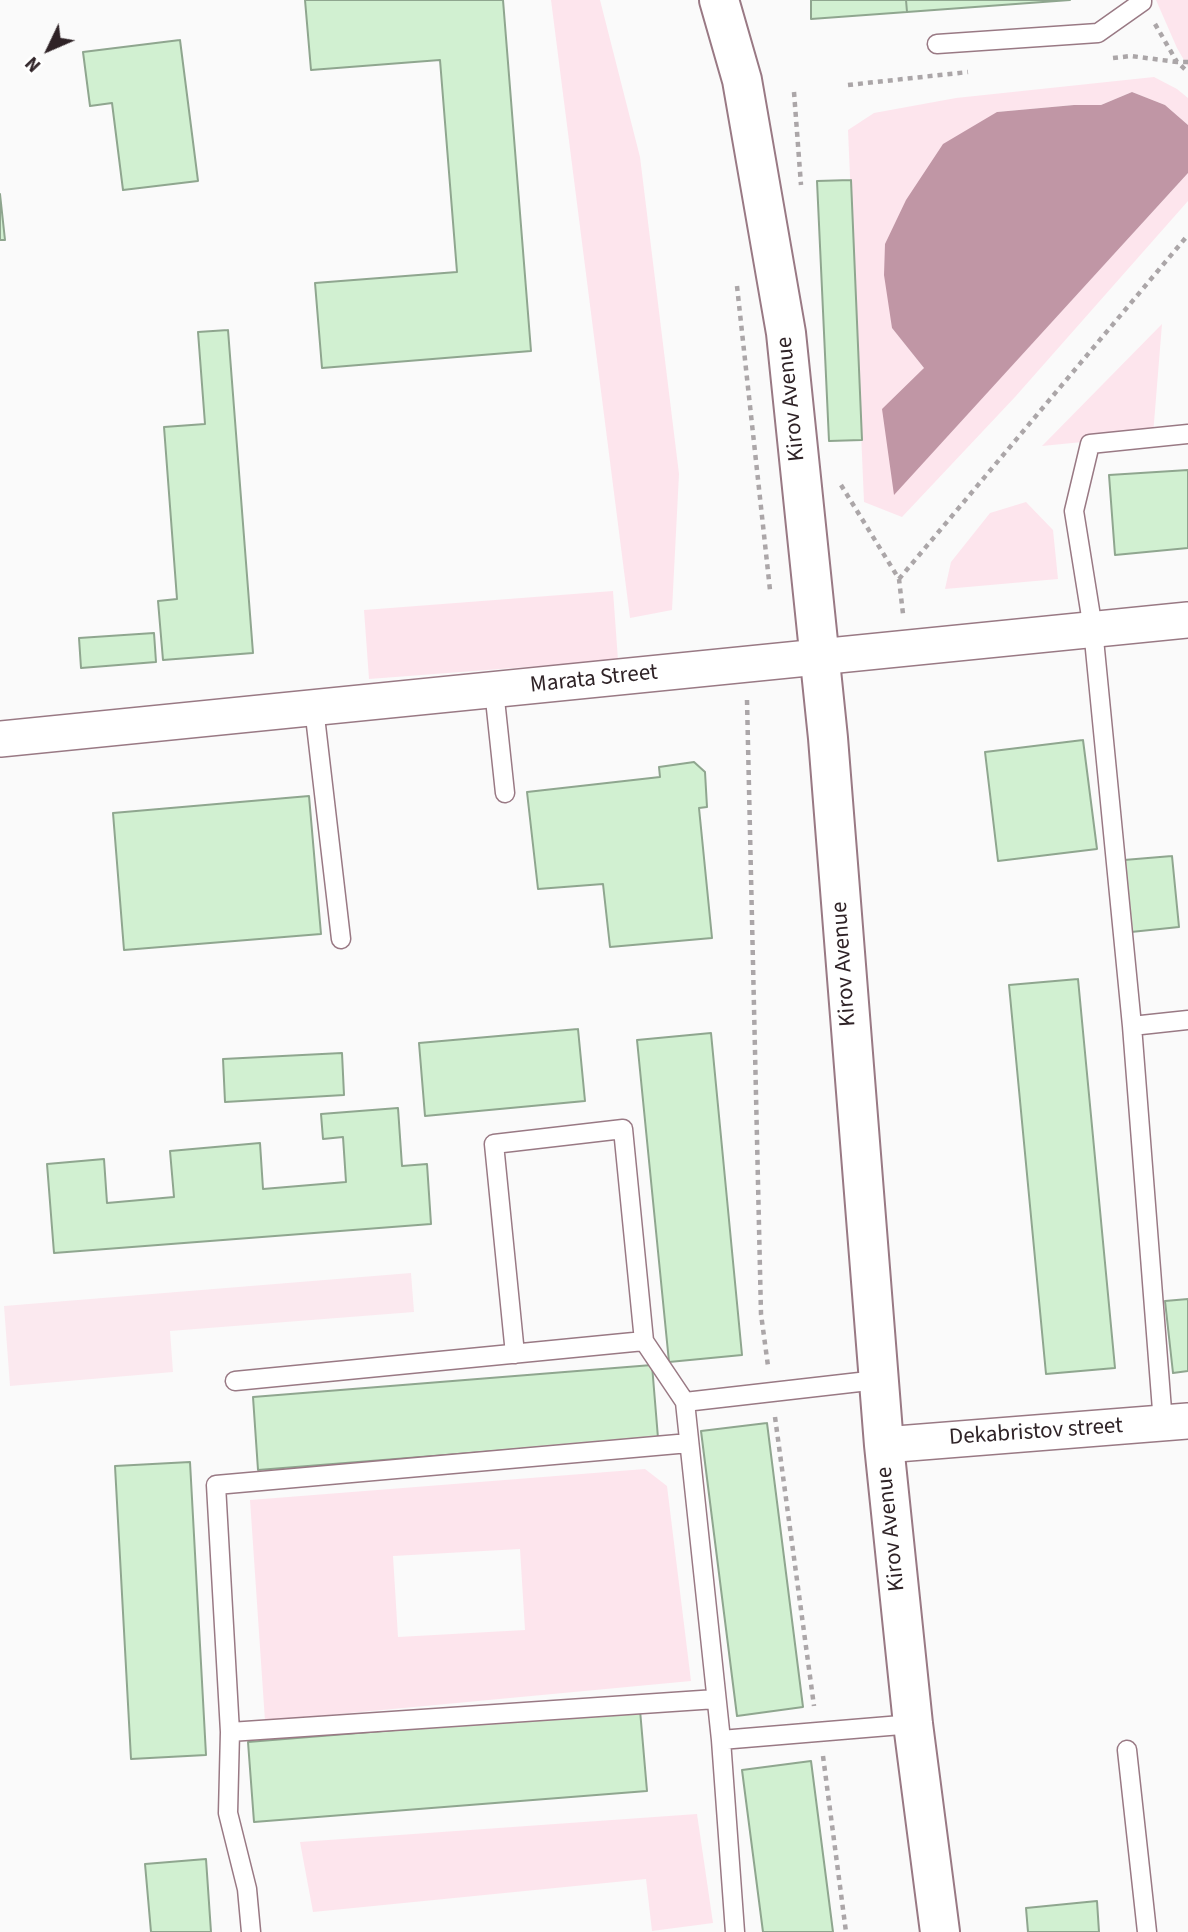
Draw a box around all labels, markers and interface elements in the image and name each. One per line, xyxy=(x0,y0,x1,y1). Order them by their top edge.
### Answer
north arrow xyxy=(14,14,84,84)
text: N xyxy=(19,50,48,78)
street label: Kirov Avenue xyxy=(772,335,812,463)
street label: Marata Street xyxy=(529,660,659,700)
street label: Kirov Avenue xyxy=(827,901,863,1027)
street label: Dekabristov street xyxy=(948,1413,1124,1453)
street label: Kirov Avenue xyxy=(872,1465,912,1593)

